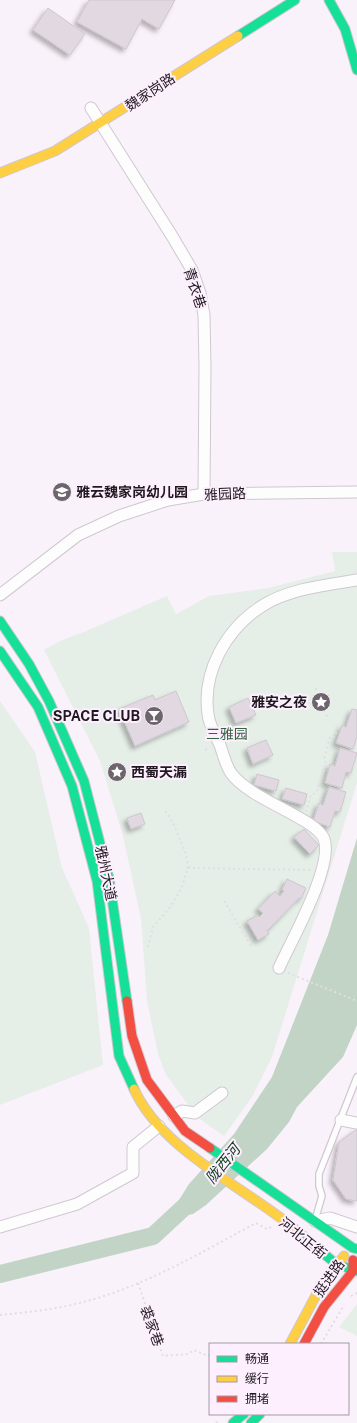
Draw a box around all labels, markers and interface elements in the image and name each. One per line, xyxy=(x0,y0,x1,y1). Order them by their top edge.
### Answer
street label: 魏家岗路 xyxy=(122,70,178,114)
street label: 青衣巷 xyxy=(181,266,209,310)
school or university icon: 雅云魏家岗幼儿园 xyxy=(51,481,73,503)
place label: 雅云魏家岗幼儿园 xyxy=(76,484,188,500)
street label: 雅园路 xyxy=(204,485,246,503)
place icon: 雅安之夜 xyxy=(310,691,332,713)
place label: 雅安之夜 xyxy=(251,694,307,710)
bar icon: SPACE CLUB xyxy=(143,705,165,727)
place label: SPACE CLUB xyxy=(53,708,140,724)
park label: 三雅园 xyxy=(206,726,248,742)
place icon: 西蜀天漏 xyxy=(106,761,128,783)
place label: 西蜀天漏 xyxy=(131,764,187,780)
street label: 雅州大道 xyxy=(92,844,120,902)
water label: 陇西河 xyxy=(202,1139,245,1187)
street label: 河北正街 xyxy=(276,1214,330,1262)
street label: 挺进路 xyxy=(310,1256,348,1300)
street label: 裘家巷 xyxy=(137,1304,167,1348)
legend xyxy=(209,1343,349,1415)
text: 畅通 xyxy=(245,1352,269,1366)
text: 缓行 xyxy=(245,1372,269,1386)
text: 拥堵 xyxy=(245,1392,269,1406)

